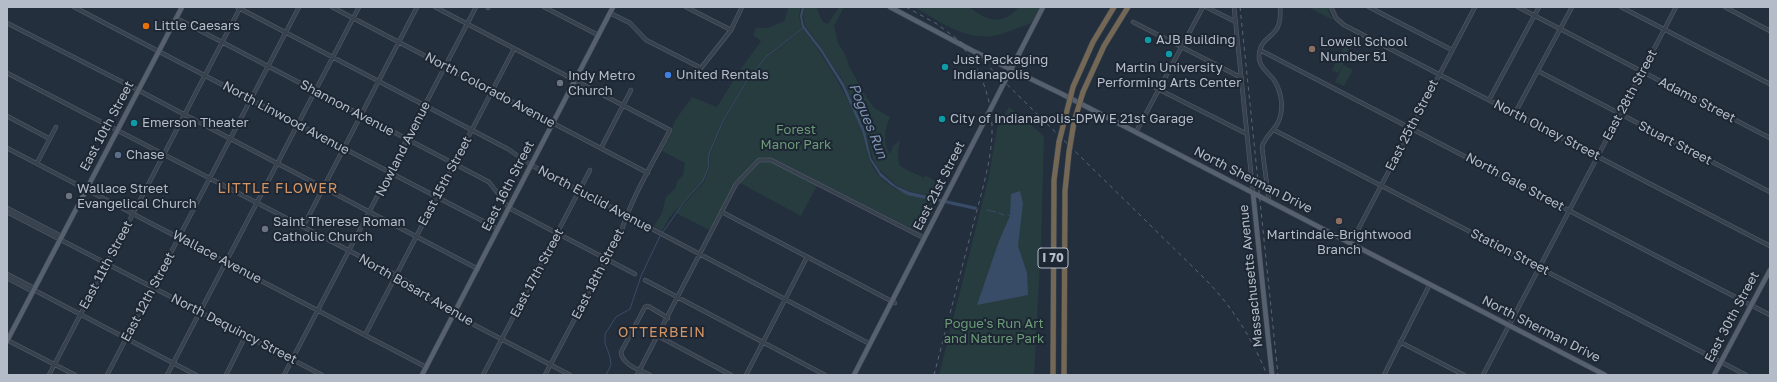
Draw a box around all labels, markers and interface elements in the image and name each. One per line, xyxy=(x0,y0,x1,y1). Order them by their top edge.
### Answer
place label: Little Caesars xyxy=(154,18,240,34)
marker: Little Caesars xyxy=(141,21,151,31)
place label: AJB Building xyxy=(1156,32,1236,48)
place label: Lowell School Number 51 xyxy=(1320,34,1408,65)
marker: AJB Building xyxy=(1143,35,1153,45)
marker: Lowell School Number 51 xyxy=(1307,44,1317,54)
street label: East 28th Street xyxy=(1599,47,1661,143)
street label: North Colorado Avenue xyxy=(422,49,558,131)
marker: Martin University Performing Arts Center xyxy=(1164,49,1174,59)
place label: Just Packaging Indianapolis xyxy=(953,52,1048,83)
place label: Martin University Performing Arts Center xyxy=(1097,60,1241,91)
marker: Just Packaging Indianapolis xyxy=(940,62,950,72)
place label: United Rentals xyxy=(676,67,769,83)
place label: Indy Metro Church xyxy=(568,68,635,99)
marker: United Rentals xyxy=(663,70,673,80)
street label: Adams Street xyxy=(1656,74,1738,126)
street label: Shannon Avenue xyxy=(297,77,397,139)
street label: East 25th Street xyxy=(1382,77,1442,173)
street label: East 10th Street xyxy=(77,78,137,174)
street label: North Linwood Avenue xyxy=(220,78,352,158)
marker: Indy Metro Church xyxy=(555,78,565,88)
water label: Pogues Run xyxy=(845,81,891,161)
street label: North Olney Street xyxy=(1491,96,1603,164)
street label: Nowland Avenue xyxy=(372,99,434,199)
place label: City of Indianapolis-DPW E 21st Garage xyxy=(950,111,1194,127)
marker: City of Indianapolis-DPW E 21st Garage xyxy=(937,114,947,124)
place label: Emerson Theater xyxy=(142,115,249,131)
marker: Emerson Theater xyxy=(129,118,139,128)
street label: Stuart Street xyxy=(1635,118,1715,168)
park label: Forest Manor Park xyxy=(761,122,831,153)
street label: East 15th Street xyxy=(415,134,475,228)
street label: East 16th Street xyxy=(478,138,538,234)
street label: East 21st Street xyxy=(910,139,968,233)
street label: North Sherman Drive xyxy=(1191,143,1315,217)
place label: Chase xyxy=(126,147,165,163)
street label: North Gale Street xyxy=(1463,149,1567,215)
marker: Chase xyxy=(113,150,123,160)
street label: North Euclid Avenue xyxy=(535,162,655,236)
place label: Wallace Street Evangelical Church xyxy=(77,181,197,212)
district label: LITTLE FLOWER xyxy=(218,181,338,197)
marker: Wallace Street Evangelical Church xyxy=(64,191,74,201)
street label: Massachusetts Avenue xyxy=(1236,204,1266,348)
place label: Saint Therese Roman Catholic Church xyxy=(273,214,406,245)
marker: Martindale-Brightwood Branch xyxy=(1334,216,1344,226)
street label: East 11th Street xyxy=(76,218,136,312)
marker: Saint Therese Roman Catholic Church xyxy=(260,224,270,234)
street label: Station Street xyxy=(1468,225,1552,279)
street label: East 17th Street xyxy=(507,226,567,320)
street label: East 18th Street xyxy=(568,226,628,322)
street label: Wallace Avenue xyxy=(170,227,264,287)
place label: Martindale-Brightwood Branch xyxy=(1267,227,1411,258)
road number: I 70 xyxy=(1038,248,1068,268)
street label: East 12th Street xyxy=(118,250,178,344)
street label: North Bosart Avenue xyxy=(356,251,476,329)
street label: East 30th Street xyxy=(1701,269,1763,365)
street label: North Dequincy Street xyxy=(168,290,300,368)
street label: North Sherman Drive xyxy=(1479,292,1603,366)
park label: Pogue's Run Art and Nature Park xyxy=(944,316,1044,347)
district label: OTTERBEIN xyxy=(618,325,706,341)

